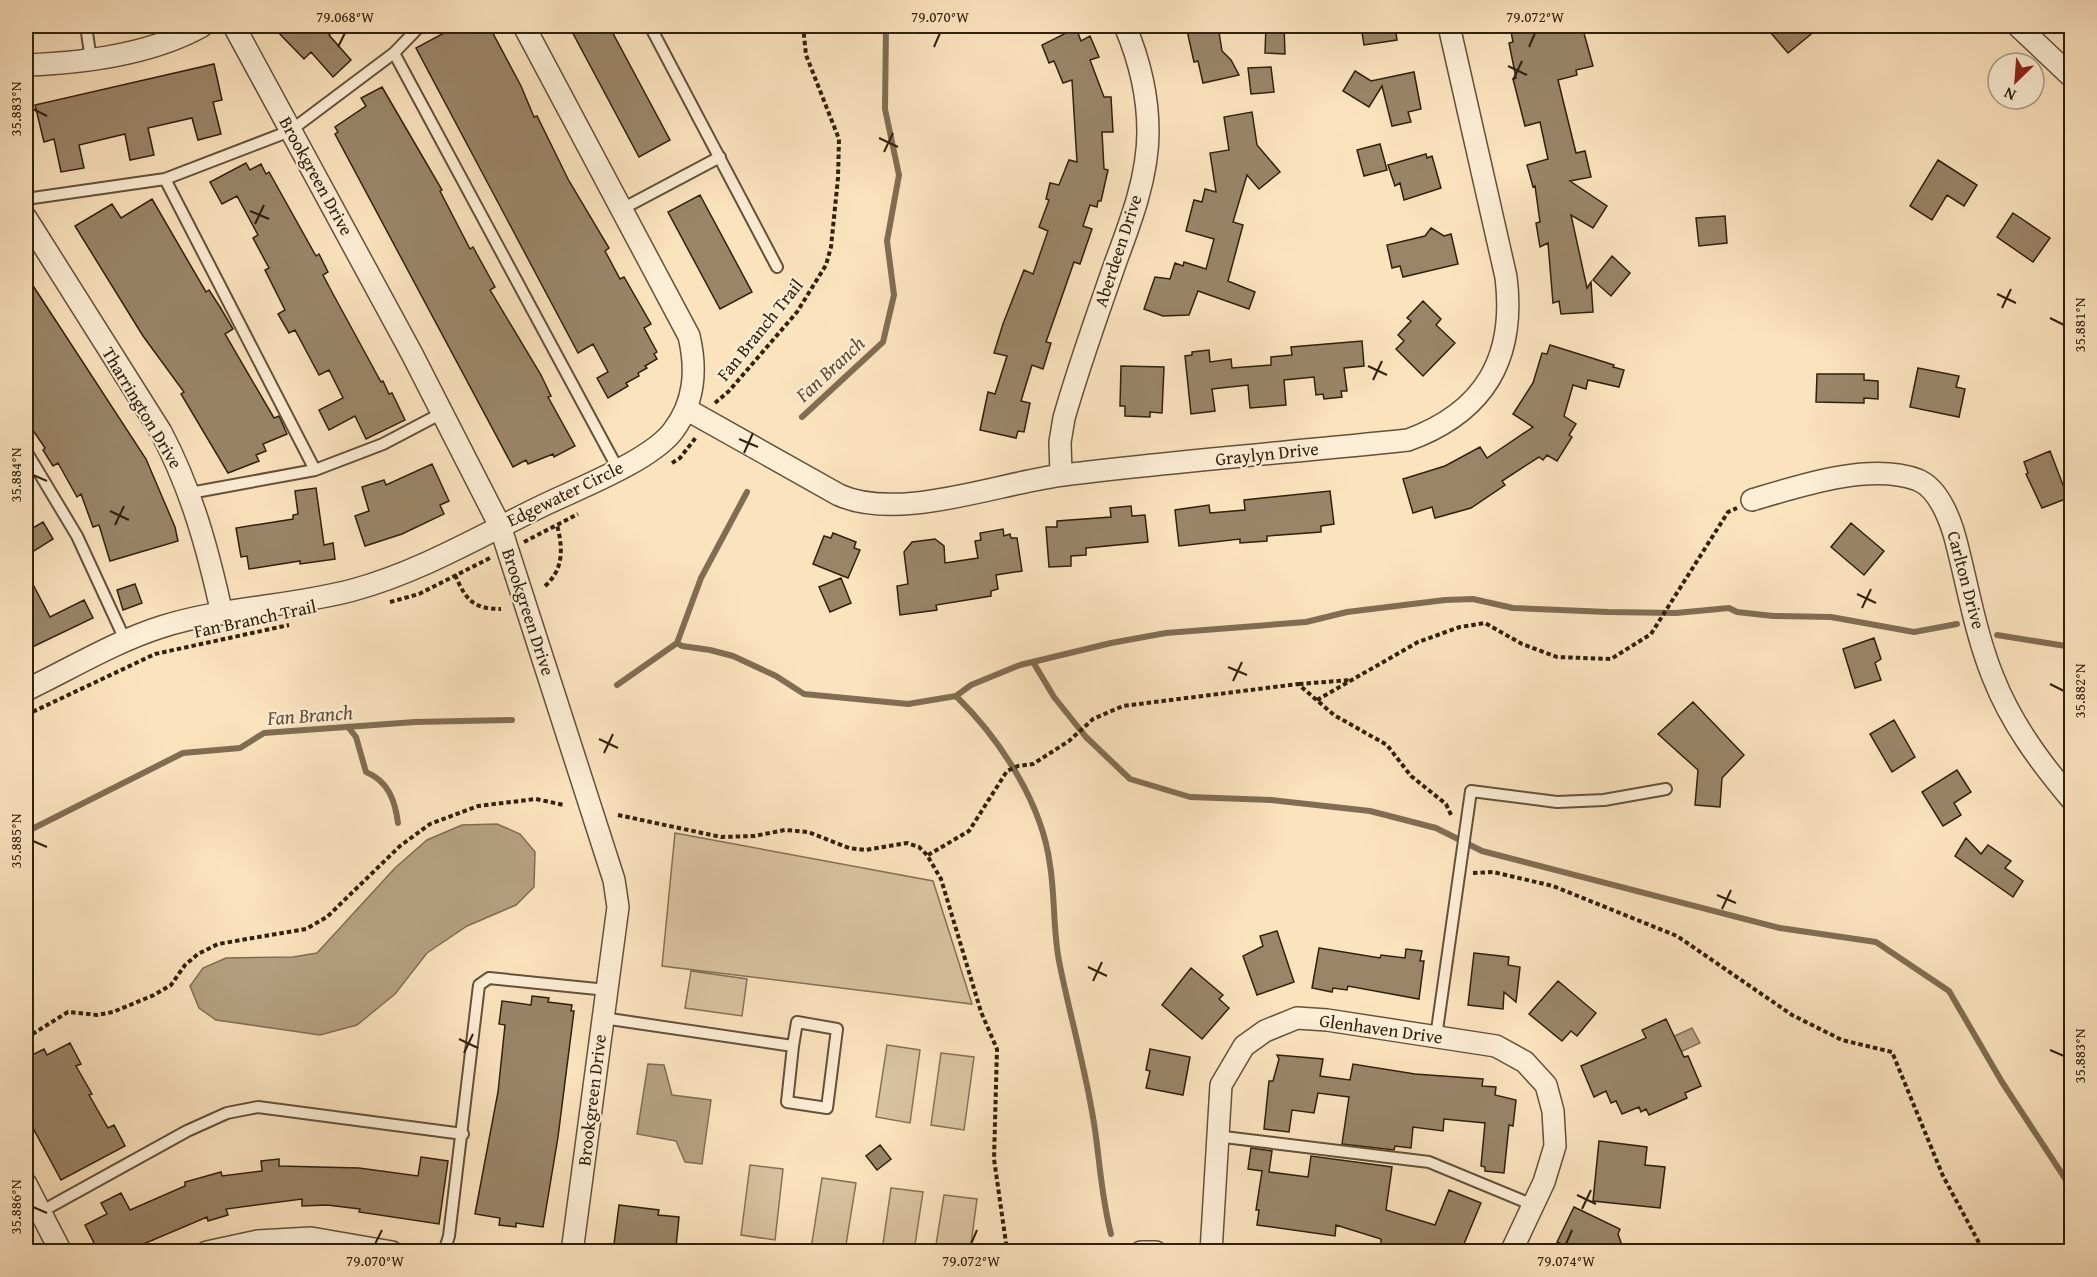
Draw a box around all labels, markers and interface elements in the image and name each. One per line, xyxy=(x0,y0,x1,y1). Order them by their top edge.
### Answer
text: 79.068°W xyxy=(316,6,374,27)
text: 79.070°W xyxy=(911,6,969,27)
text: 79.072°W xyxy=(1506,6,1564,27)
north arrow xyxy=(1986,51,2046,111)
text: 35.883°N xyxy=(5,81,26,136)
text: N xyxy=(1999,81,2020,108)
street label: Brookgreen Drive xyxy=(273,111,360,240)
street label: Aberdeen Drive xyxy=(1087,191,1148,311)
street label: Fan Branch Trail xyxy=(710,273,809,387)
text: 35.881°N xyxy=(2069,297,2090,352)
water label: Fan Branch xyxy=(788,329,871,409)
street label: Tharrington Drive xyxy=(95,342,189,474)
street label: Graylyn Drive xyxy=(1214,435,1320,472)
text: 35.884°N xyxy=(5,447,26,502)
street label: Edgewater Circle xyxy=(502,454,628,533)
street label: Carlton Drive xyxy=(1940,528,1993,632)
street label: Brookgreen Drive xyxy=(495,545,562,679)
street label: Fan Branch Trail xyxy=(191,592,319,645)
text: 35.882°N xyxy=(2069,663,2090,718)
water label: Fan Branch xyxy=(265,697,354,732)
text: 35.885°N xyxy=(5,813,26,868)
street label: Glenhaven Drive xyxy=(1318,1007,1444,1051)
text: 35.883°N xyxy=(2069,1028,2090,1083)
street label: Brookgreen Drive xyxy=(570,1033,613,1167)
text: 35.886°N xyxy=(5,1179,26,1234)
text: 79.070°W xyxy=(346,1250,404,1271)
text: 79.072°W xyxy=(942,1250,1000,1271)
text: 79.074°W xyxy=(1537,1250,1595,1271)

